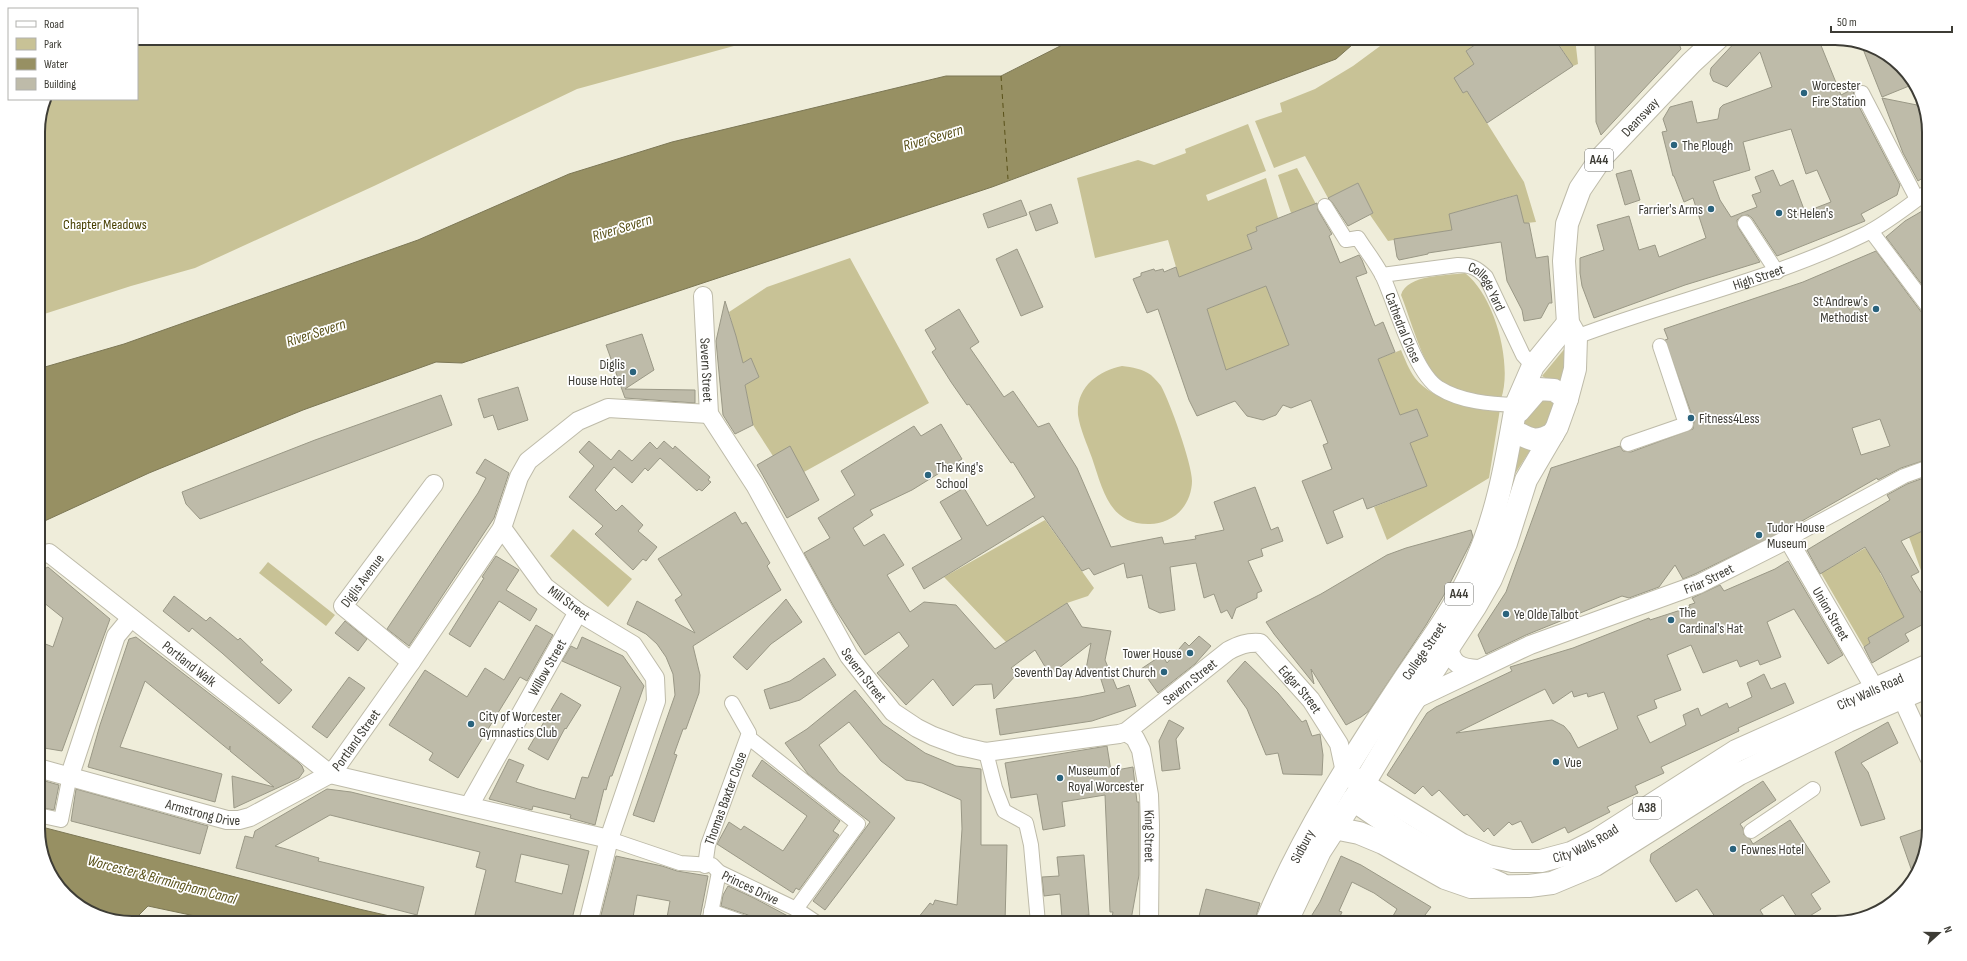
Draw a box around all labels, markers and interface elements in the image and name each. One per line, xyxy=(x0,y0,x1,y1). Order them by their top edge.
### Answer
legend xyxy=(8,8,138,100)
scale bar xyxy=(1831,8,1952,34)
text: 50 m xyxy=(1837,15,1857,30)
text: Road xyxy=(44,17,64,32)
text: Park xyxy=(44,37,62,52)
text: Water xyxy=(44,57,68,72)
text: Building xyxy=(44,77,76,92)
place label: Worcester Fire Station xyxy=(1812,77,1866,110)
marker: Worcester Fire Station xyxy=(1799,88,1809,98)
street label: Deansway xyxy=(1617,93,1663,140)
water label: River Severn xyxy=(901,120,965,156)
place label: The Plough xyxy=(1682,137,1733,154)
marker: The Plough xyxy=(1669,140,1679,150)
road number: A44 xyxy=(1585,149,1613,171)
place label: Farrier's Arms xyxy=(1638,201,1703,218)
marker: Farrier's Arms xyxy=(1706,204,1716,214)
place label: St Helen's xyxy=(1787,205,1833,222)
marker: St Helen's xyxy=(1774,208,1784,218)
water label: River Severn xyxy=(590,210,654,246)
park label: Chapter Meadows xyxy=(63,216,147,233)
street label: College Yard xyxy=(1466,258,1509,314)
street label: High Street xyxy=(1731,260,1786,293)
street label: Cathedral Close xyxy=(1382,290,1425,366)
place label: St Andrew's Methodist xyxy=(1813,293,1868,326)
marker: St Andrew's Methodist xyxy=(1871,304,1881,314)
water label: River Severn xyxy=(284,314,348,352)
street label: Severn Street xyxy=(697,337,717,402)
place label: Diglis House Hotel xyxy=(568,356,625,389)
marker: Diglis House Hotel xyxy=(628,367,638,377)
place label: Fitness4Less xyxy=(1699,410,1760,427)
marker: Fitness4Less xyxy=(1686,413,1696,423)
place label: The King's School xyxy=(936,459,983,492)
marker: The King's School xyxy=(923,470,933,480)
place label: Tudor House Museum xyxy=(1767,519,1825,552)
marker: Tudor House Museum xyxy=(1754,530,1764,540)
street label: Diglis Avenue xyxy=(337,550,387,610)
street label: Friar Street xyxy=(1681,559,1736,597)
street label: Mill Street xyxy=(545,582,593,624)
road number: A44 xyxy=(1445,583,1473,605)
street label: Union Street xyxy=(1809,584,1853,643)
place label: The Cardinal's Hat xyxy=(1679,604,1743,637)
place label: Ye Olde Talbot xyxy=(1514,606,1579,623)
marker: Ye Olde Talbot xyxy=(1501,609,1511,619)
marker: The Cardinal's Hat xyxy=(1666,615,1676,625)
street label: College Street xyxy=(1398,619,1449,683)
street label: Willow Street xyxy=(524,636,570,699)
street label: Portland Walk xyxy=(159,637,221,691)
street label: Severn Street xyxy=(838,645,890,706)
place label: Tower House xyxy=(1122,645,1182,662)
marker: Tower House xyxy=(1185,648,1195,658)
street label: Severn Street xyxy=(1159,655,1220,708)
street label: Edgar Street xyxy=(1275,661,1326,716)
place label: Seventh Day Adventist Church xyxy=(1014,664,1156,681)
marker: Seventh Day Adventist Church xyxy=(1159,667,1169,677)
street label: City Walls Road xyxy=(1834,669,1906,714)
street label: Portland Street xyxy=(328,706,383,775)
place label: City of Worcester Gymnastics Club xyxy=(479,708,561,741)
marker: City of Worcester Gymnastics Club xyxy=(466,719,476,729)
street label: Thomas Baxter Close xyxy=(700,749,750,847)
place label: Vue xyxy=(1564,754,1582,771)
marker: Vue xyxy=(1551,757,1561,767)
place label: Museum of Royal Worcester xyxy=(1068,762,1144,795)
marker: Museum of Royal Worcester xyxy=(1055,773,1065,783)
street label: Armstrong Drive xyxy=(163,795,240,829)
road number: A38 xyxy=(1633,797,1661,819)
street label: King Street xyxy=(1141,810,1159,862)
street label: City Walls Road xyxy=(1551,820,1621,866)
street label: Sidbury xyxy=(1286,826,1318,866)
place label: Fownes Hotel xyxy=(1741,841,1804,858)
marker: Fownes Hotel xyxy=(1728,844,1738,854)
water label: Worcester & Birmingham Canal xyxy=(85,851,240,909)
street label: Princes Drive xyxy=(719,866,782,908)
north arrow xyxy=(1919,913,1959,953)
text: N xyxy=(1941,925,1955,935)

